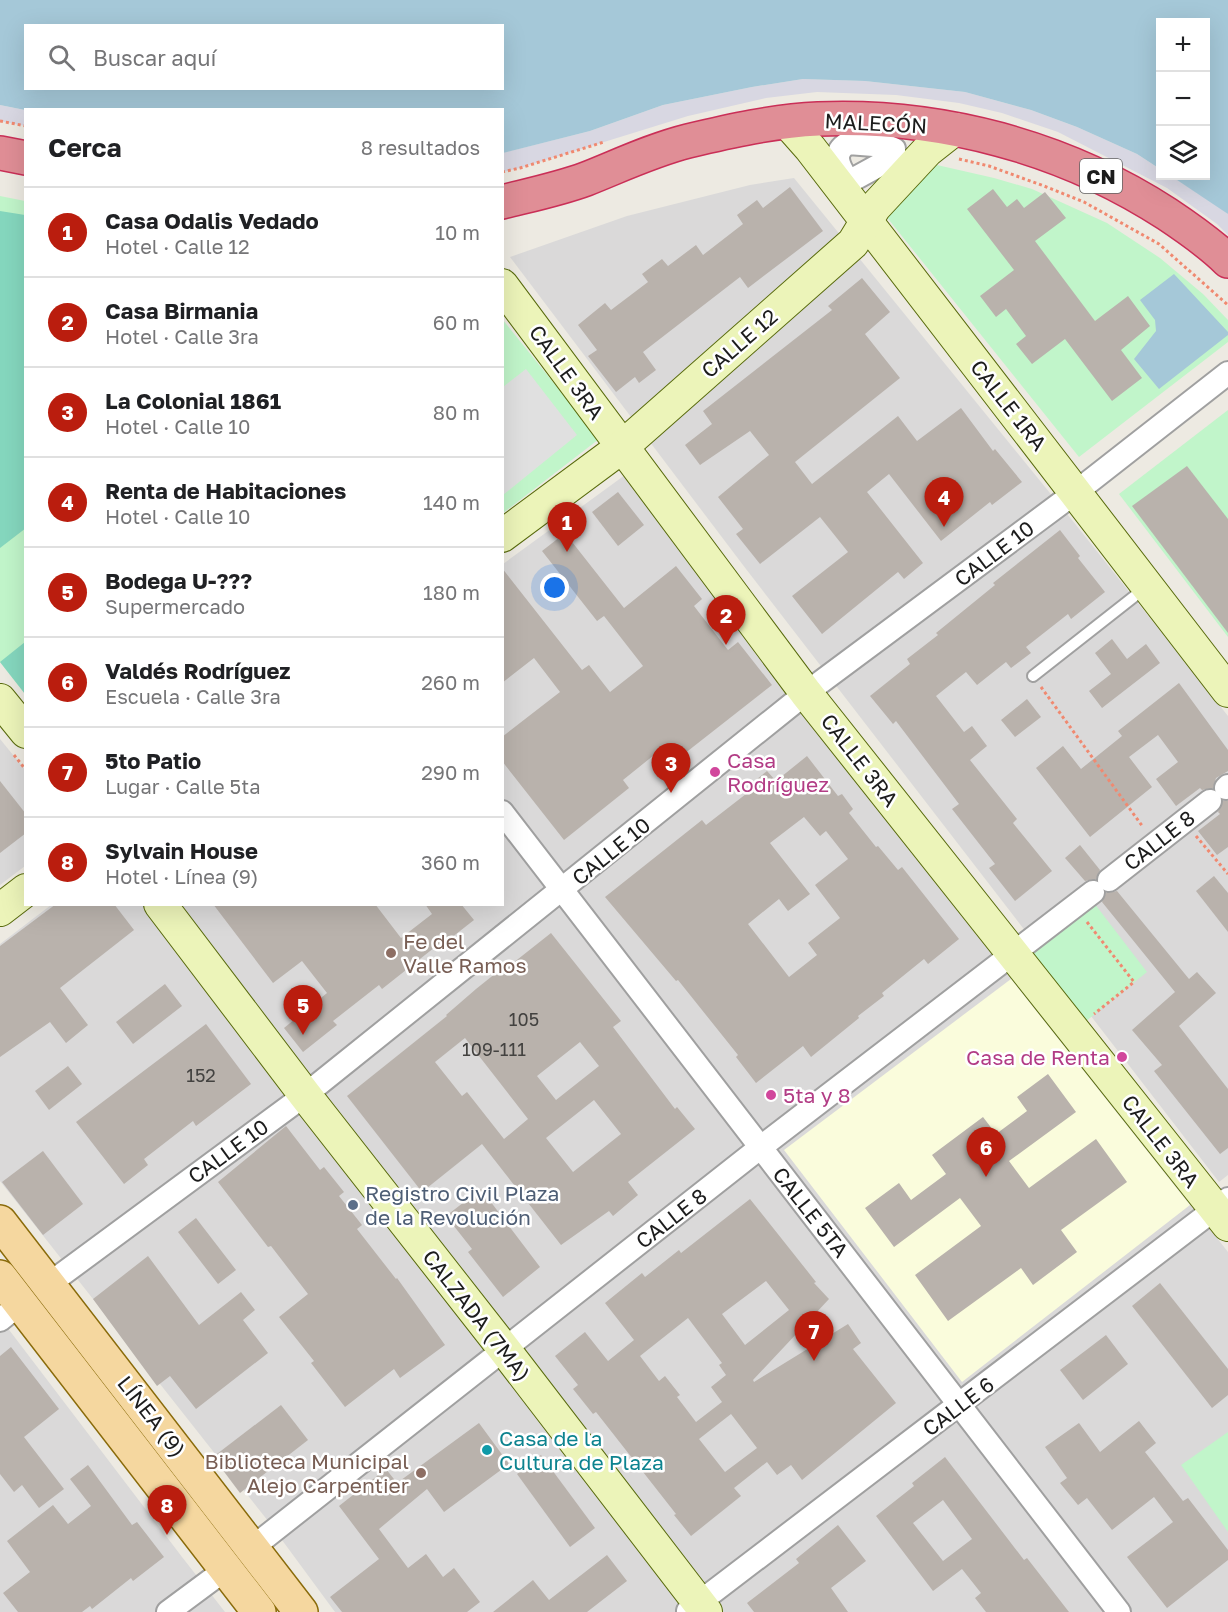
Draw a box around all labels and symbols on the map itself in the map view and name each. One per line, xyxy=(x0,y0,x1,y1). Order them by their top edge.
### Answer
street label: MALECÓN xyxy=(824,107,928,139)
road number: CN xyxy=(1080,159,1122,193)
street label: CALLE 12 xyxy=(696,303,782,383)
street label: CALLE 3RA xyxy=(524,320,610,424)
street label: CALLE 1RA xyxy=(965,354,1053,456)
pin: 4 xyxy=(924,478,964,527)
pin: 1 xyxy=(548,502,586,552)
street label: CALLE 10 xyxy=(949,515,1039,591)
your location xyxy=(540,573,569,602)
pin: 2 xyxy=(706,596,746,645)
street label: CALLE 3RA xyxy=(816,708,904,812)
pin: 3 xyxy=(652,744,690,793)
place label: Casa Rodríguez xyxy=(727,747,829,797)
marker: Casa Rodríguez xyxy=(708,765,722,779)
street label: CALLE 8 xyxy=(1118,804,1200,876)
street label: CALLE 10 xyxy=(567,812,655,890)
place label: Fe del Valle Ramos xyxy=(403,928,527,978)
marker: Fe del Valle Ramos xyxy=(384,946,398,960)
pin: 5 xyxy=(284,986,322,1035)
house number: 105 xyxy=(509,1008,539,1030)
house number: 109-111 xyxy=(462,1038,526,1060)
place label: Casa de Renta xyxy=(966,1044,1110,1070)
marker: Casa de Renta xyxy=(1115,1050,1129,1064)
house number: 152 xyxy=(186,1064,216,1086)
place label: 5ta y 8 xyxy=(783,1082,851,1108)
marker: 5ta y 8 xyxy=(764,1088,778,1102)
street label: CALLE 3RA xyxy=(1117,1089,1205,1193)
street label: CALLE 10 xyxy=(183,1113,273,1189)
pin: 6 xyxy=(966,1128,1006,1177)
street label: CALLE 5TA xyxy=(768,1162,854,1262)
place label: Registro Civil Plaza de la Revolución xyxy=(365,1180,559,1230)
street label: CALLE 8 xyxy=(630,1182,712,1254)
marker: Registro Civil Plaza de la Revolución xyxy=(346,1198,360,1212)
street label: CALZADA (7MA) xyxy=(418,1244,536,1386)
pin: 7 xyxy=(794,1312,834,1361)
street label: LÍNEA (9) xyxy=(112,1370,192,1462)
street label: CALLE 6 xyxy=(917,1371,999,1441)
place label: Casa de la Cultura de Plaza xyxy=(499,1425,664,1475)
marker: Casa de la Cultura de Plaza xyxy=(480,1443,494,1457)
place label: Biblioteca Municipal Alejo Carpentier xyxy=(204,1448,409,1498)
marker: Biblioteca Municipal Alejo Carpentier xyxy=(414,1466,428,1480)
pin: 8 xyxy=(148,1486,186,1535)

